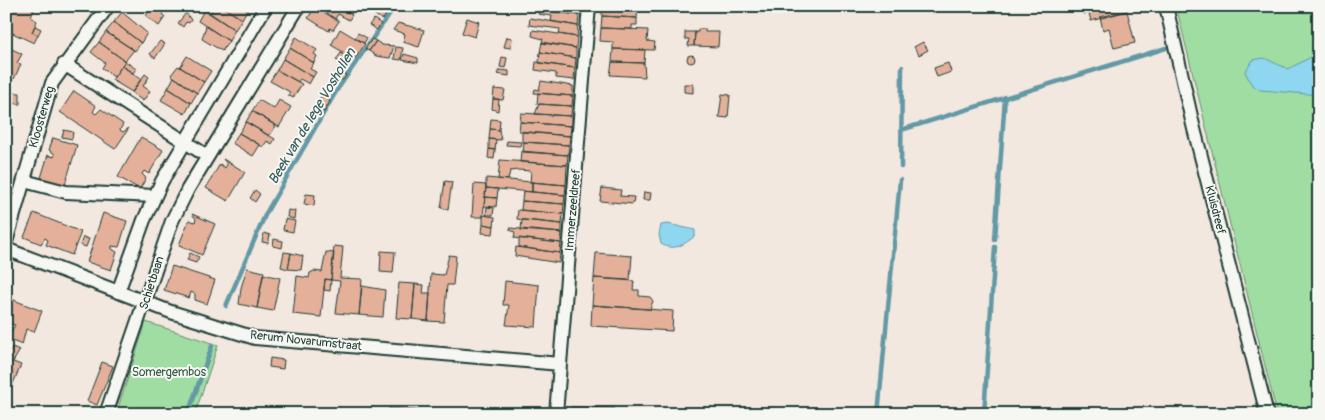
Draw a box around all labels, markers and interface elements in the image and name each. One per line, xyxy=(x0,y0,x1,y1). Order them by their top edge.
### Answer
water label: Beek van de lege Voshollen xyxy=(265,44,360,187)
street label: Kloosterweg xyxy=(26,84,58,150)
street label: Immerzeeldreef xyxy=(562,168,584,252)
street label: Kluisdreef xyxy=(1201,184,1229,236)
street label: Schietbaan xyxy=(136,254,168,312)
street label: Rerum Novarumstraat xyxy=(249,328,363,354)
park label: Somergembos xyxy=(132,365,207,380)

